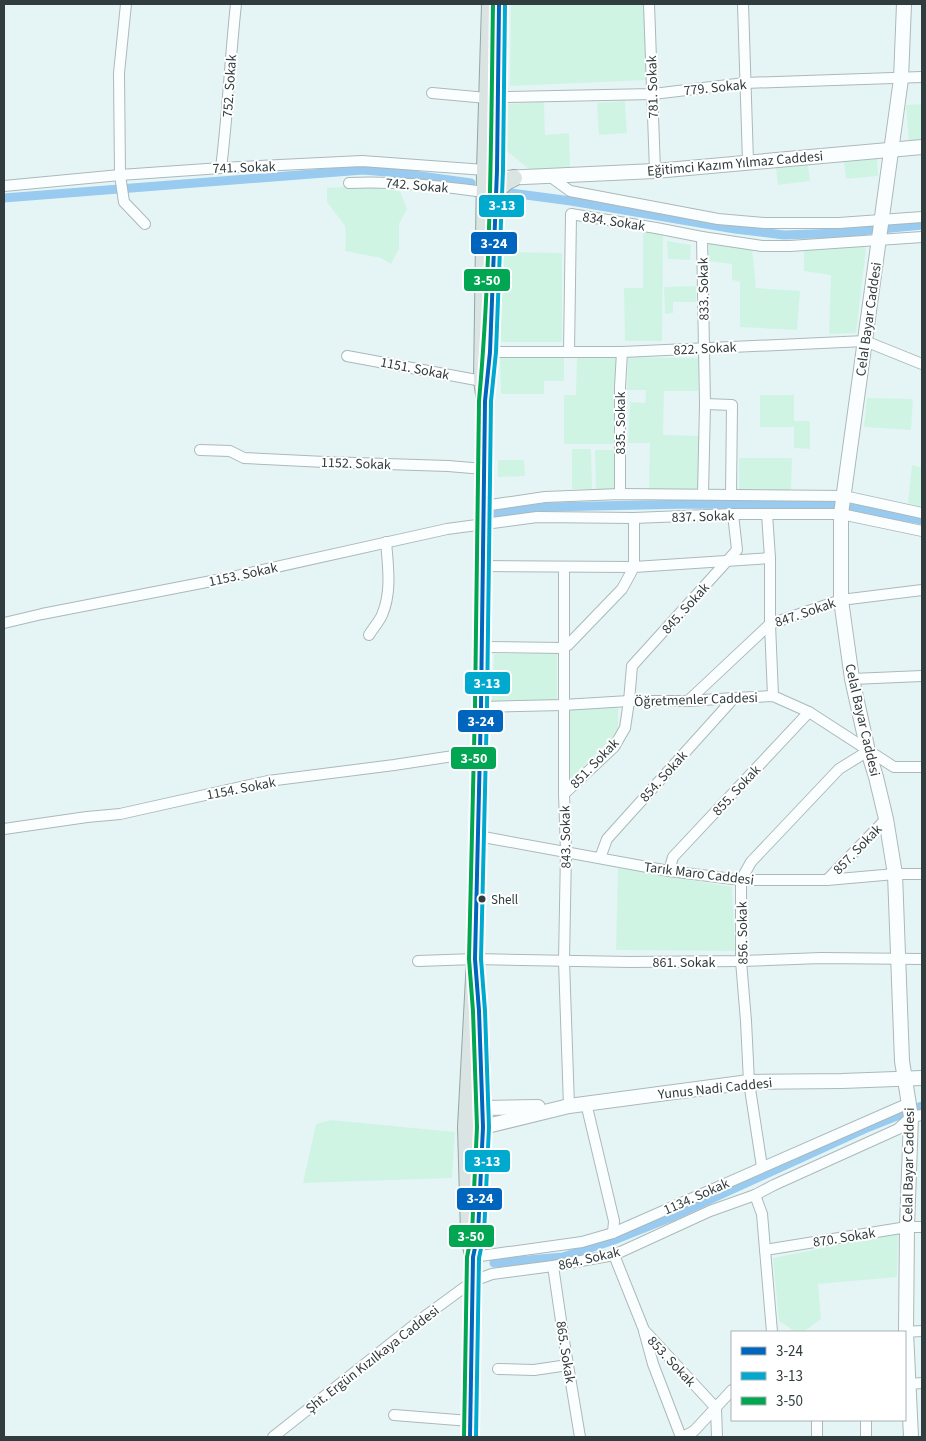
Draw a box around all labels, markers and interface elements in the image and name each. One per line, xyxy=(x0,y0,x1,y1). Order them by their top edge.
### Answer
street label: 752. Sokak xyxy=(218,54,242,118)
street label: 781. Sokak xyxy=(642,55,664,119)
street label: 779. Sokak xyxy=(683,75,748,101)
street label: Eğitimci Kazım Yılmaz Caddesi xyxy=(646,146,824,182)
street label: 741. Sokak xyxy=(212,157,276,179)
street label: 742. Sokak xyxy=(385,173,449,199)
line badge: 3-13 xyxy=(478,194,525,218)
text: 3-13 xyxy=(489,196,515,216)
street label: 834. Sokak xyxy=(581,207,647,237)
line badge: 3-24 xyxy=(470,231,518,255)
text: 3-24 xyxy=(481,234,508,254)
street label: 833. Sokak xyxy=(693,257,715,321)
street label: Celal Bayar Caddesi xyxy=(851,261,887,377)
line badge: 3-50 xyxy=(463,268,511,292)
text: 3-50 xyxy=(474,271,500,291)
street label: 822. Sokak xyxy=(673,337,737,361)
street label: 1151. Sokak xyxy=(379,352,451,385)
street label: 835. Sokak xyxy=(611,391,631,455)
street label: 1152. Sokak xyxy=(321,453,391,475)
street label: 837. Sokak xyxy=(671,506,735,528)
street label: 1153. Sokak xyxy=(207,558,280,592)
street label: 845. Sokak xyxy=(657,579,714,639)
street label: 847. Sokak xyxy=(772,593,838,633)
street label: Celal Bayar Caddesi xyxy=(839,662,885,779)
line badge: 3-13 xyxy=(464,671,511,695)
text: 3-13 xyxy=(474,674,500,694)
street label: Öğretmenler Caddesi xyxy=(634,688,758,712)
line badge: 3-24 xyxy=(457,709,504,733)
text: 3-24 xyxy=(468,712,495,732)
street label: 851. Sokak xyxy=(566,734,624,793)
line badge: 3-50 xyxy=(450,746,497,770)
street label: 854. Sokak xyxy=(635,747,692,807)
text: 3-50 xyxy=(461,749,487,769)
street label: 855. Sokak xyxy=(708,761,766,821)
street label: 1154. Sokak xyxy=(205,772,277,805)
street label: 843. Sokak xyxy=(555,805,577,869)
street label: 857. Sokak xyxy=(829,820,887,879)
street label: Tarık Maro Caddesi xyxy=(643,857,755,891)
place label: Shell xyxy=(491,891,518,909)
marker: Shell xyxy=(477,894,487,904)
street label: 856. Sokak xyxy=(732,901,754,965)
street label: 861. Sokak xyxy=(653,953,716,973)
street label: Yunus Nadi Caddesi xyxy=(656,1073,773,1105)
street label: Celal Bayar Caddesi xyxy=(898,1107,920,1223)
line badge: 3-13 xyxy=(464,1149,511,1173)
text: 3-13 xyxy=(474,1152,500,1172)
street label: 1134. Sokak xyxy=(660,1174,732,1220)
line badge: 3-24 xyxy=(456,1187,503,1211)
text: 3-24 xyxy=(467,1189,494,1209)
street label: 870. Sokak xyxy=(811,1223,877,1253)
line badge: 3-50 xyxy=(448,1224,495,1248)
text: 3-50 xyxy=(458,1227,484,1247)
street label: 864. Sokak xyxy=(556,1242,622,1276)
street label: Şht. Ergün Kızılkaya Caddesi xyxy=(302,1301,444,1418)
street label: 865. Sokak xyxy=(550,1319,580,1385)
legend xyxy=(731,1331,906,1421)
street label: 853. Sokak xyxy=(642,1332,700,1392)
text: 3-24 xyxy=(776,1341,804,1362)
text: 3-13 xyxy=(776,1366,803,1387)
text: 3-50 xyxy=(776,1391,803,1412)

